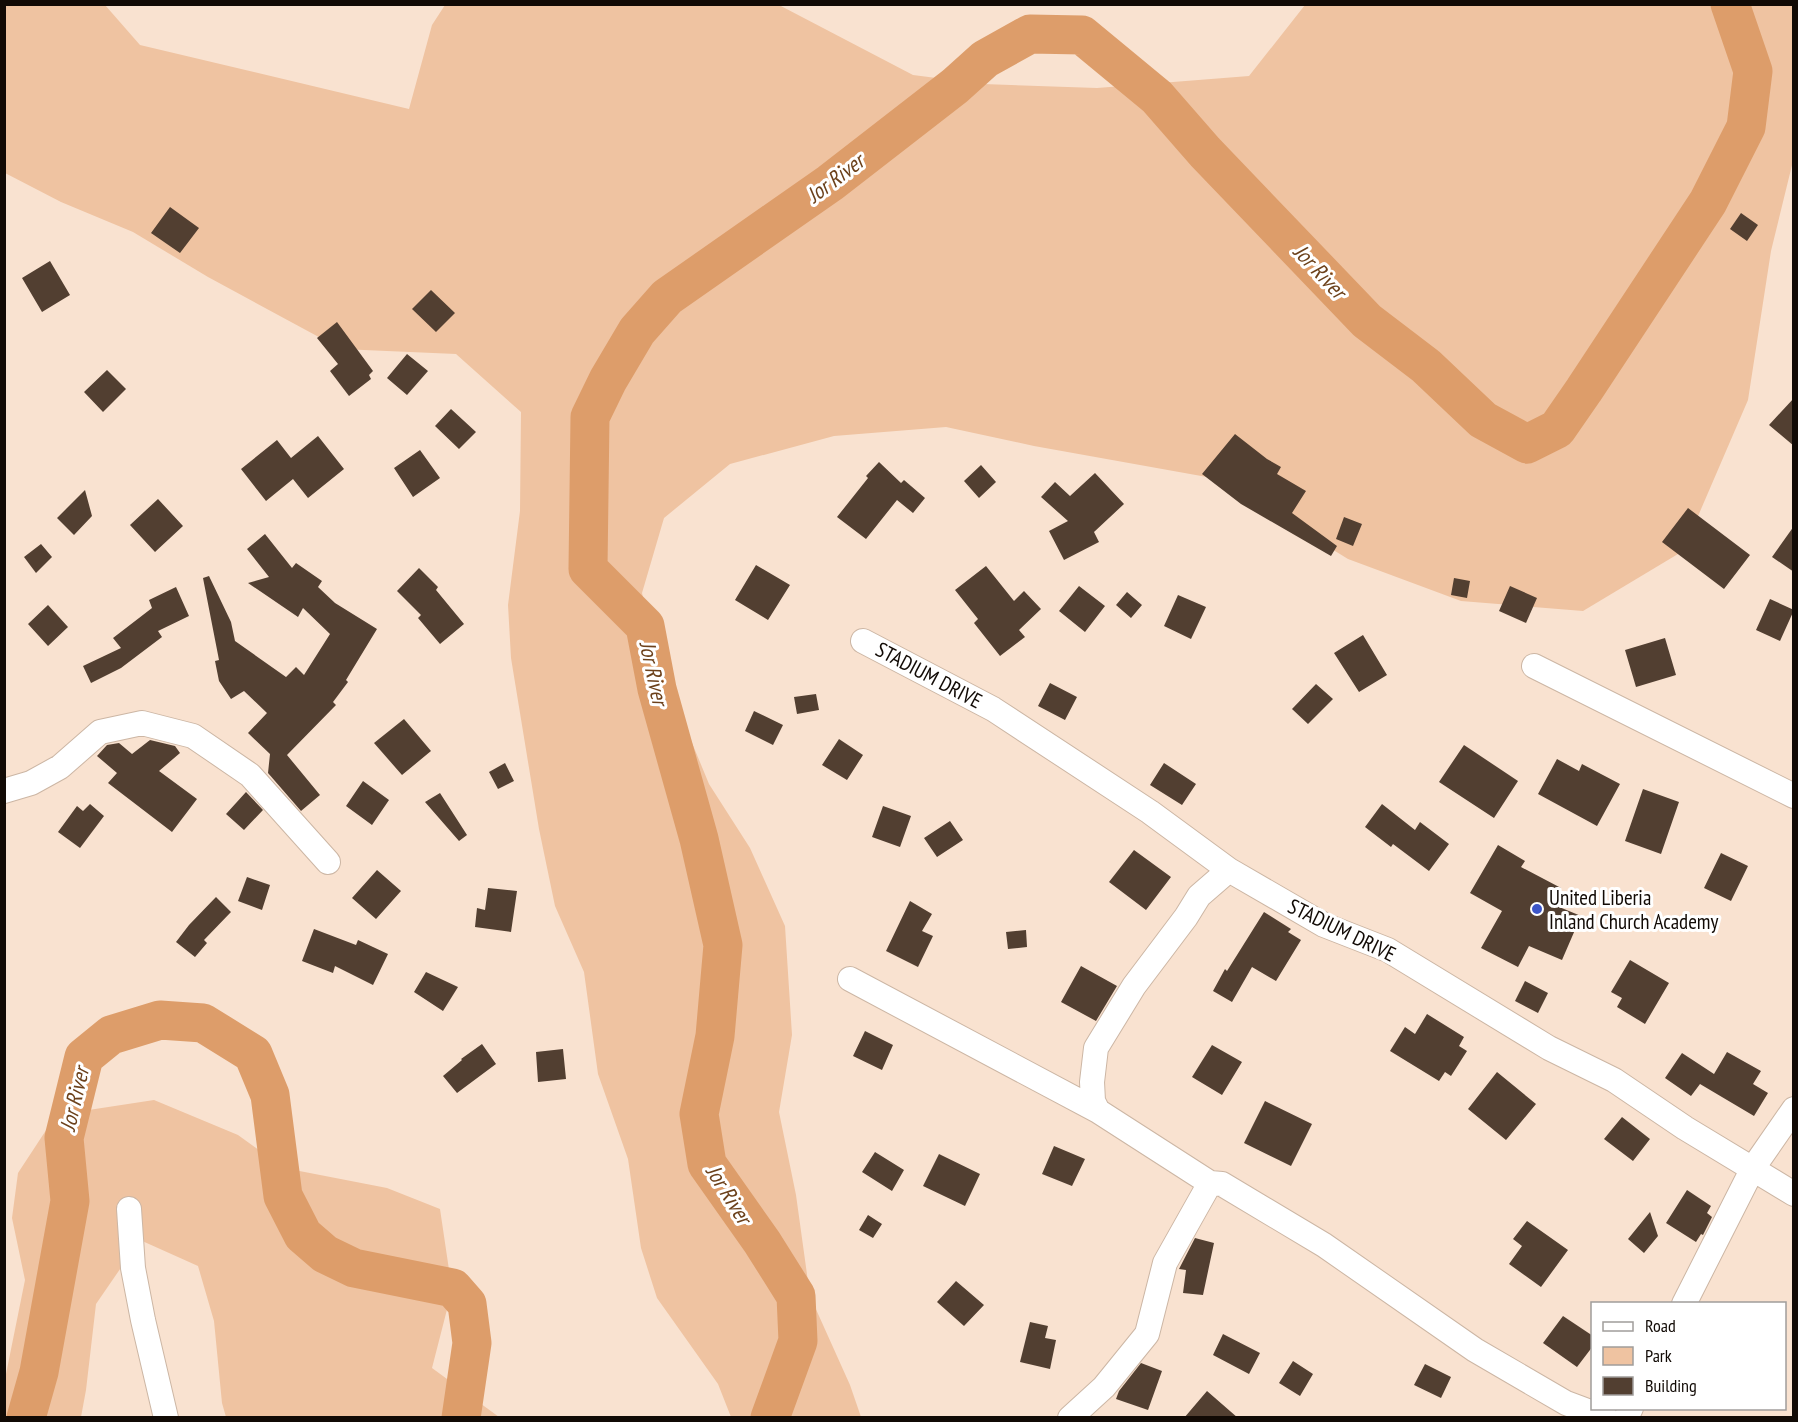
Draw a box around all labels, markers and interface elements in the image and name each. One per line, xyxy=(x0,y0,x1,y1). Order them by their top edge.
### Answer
water label: Jor River xyxy=(800,146,872,209)
water label: Jor River xyxy=(1287,237,1354,306)
street label: STADIUM DRIVE xyxy=(871,636,987,714)
water label: Jor River xyxy=(633,638,675,710)
place label: United Liberia Inland Church Academy xyxy=(1549,884,1719,935)
street label: STADIUM DRIVE xyxy=(1284,892,1400,968)
marker: United Liberia Inland Church Academy xyxy=(1530,902,1544,916)
water label: Jor River xyxy=(53,1062,96,1135)
water label: Jor River xyxy=(700,1158,760,1231)
legend xyxy=(1591,1302,1786,1410)
text: Road xyxy=(1645,1314,1676,1337)
text: Park xyxy=(1645,1344,1672,1367)
text: Building xyxy=(1645,1374,1697,1397)

